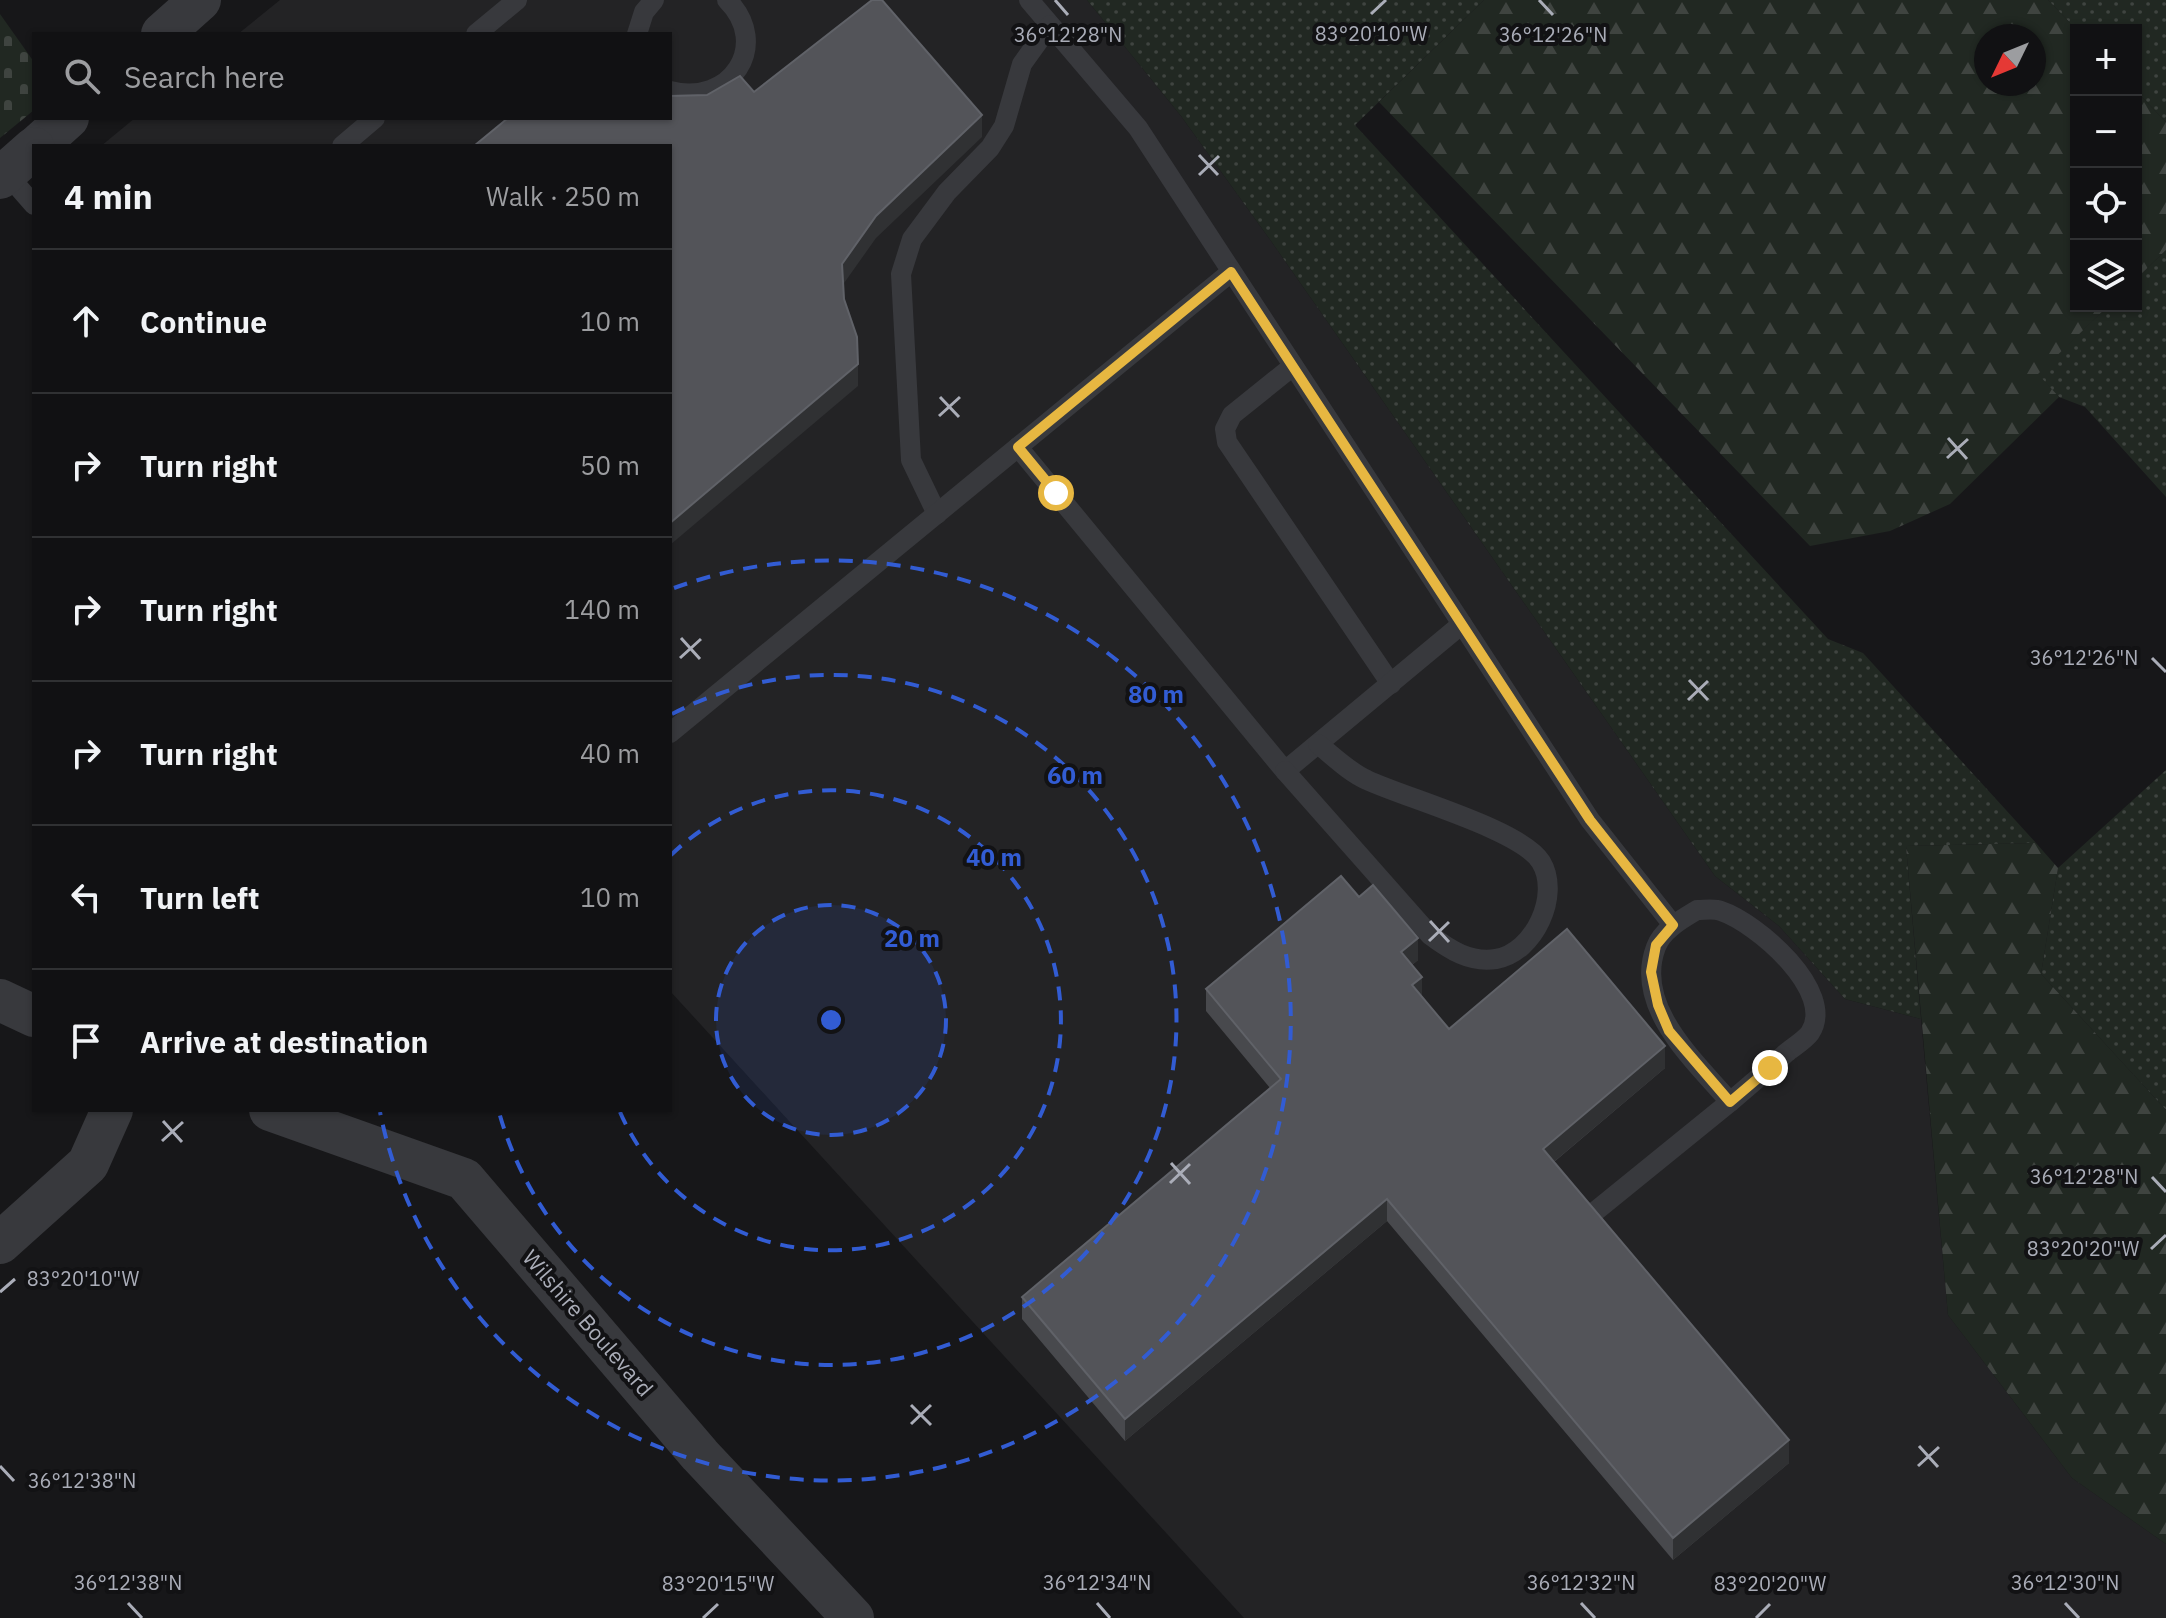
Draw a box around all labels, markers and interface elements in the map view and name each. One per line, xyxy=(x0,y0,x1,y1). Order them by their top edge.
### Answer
text: 83°20'10"W xyxy=(1315,20,1428,47)
text: 36°12'28"N xyxy=(1014,21,1122,48)
text: 36°12'26"N xyxy=(1499,21,1607,48)
north arrow xyxy=(1974,24,2046,96)
map controls xyxy=(2070,24,2142,312)
button: + xyxy=(2070,24,2142,96)
search box xyxy=(32,32,672,120)
icon: search xyxy=(60,54,104,98)
text: Search here xyxy=(124,57,285,96)
button: − xyxy=(2070,96,2142,168)
button: locate xyxy=(2070,168,2142,240)
text: 4 min xyxy=(64,174,153,218)
text: Walk · 250 m xyxy=(486,179,640,213)
button: layers xyxy=(2070,240,2142,312)
icon: ahead xyxy=(64,299,108,343)
text: Continue xyxy=(140,302,267,341)
text: 10 m xyxy=(580,304,640,338)
icon: right xyxy=(64,443,108,487)
text: Turn right xyxy=(140,446,278,485)
text: 50 m xyxy=(580,448,640,482)
route start xyxy=(1038,475,1074,511)
icon: right xyxy=(64,587,108,631)
text: Turn right xyxy=(140,590,278,629)
text: 140 m xyxy=(564,592,640,626)
text: 36°12'26"N xyxy=(2030,644,2138,671)
text: 80 m xyxy=(1128,678,1184,710)
icon: right xyxy=(64,731,108,775)
text: Turn right xyxy=(140,734,278,773)
text: 40 m xyxy=(580,736,640,770)
text: 60 m xyxy=(1047,759,1103,791)
text: 40 m xyxy=(966,841,1022,873)
icon: left xyxy=(64,875,108,919)
text: Turn left xyxy=(140,878,259,917)
text: 10 m xyxy=(580,880,640,914)
text: 20 m xyxy=(884,922,940,954)
centre of rings xyxy=(817,1006,845,1034)
icon: arrive xyxy=(64,1019,108,1063)
text: Arrive at destination xyxy=(140,1022,428,1061)
route end xyxy=(1752,1050,1788,1086)
text: 36°12'28"N xyxy=(2030,1163,2138,1190)
text: 83°20'20"W xyxy=(2027,1235,2140,1262)
street label: Wilshire Boulevard xyxy=(517,1243,660,1402)
text: 83°20'10"W xyxy=(27,1265,140,1292)
text: 36°12'38"N xyxy=(28,1467,136,1494)
text: 36°12'38"N xyxy=(74,1569,182,1596)
text: 36°12'34"N xyxy=(1043,1569,1151,1596)
text: 36°12'32"N xyxy=(1527,1569,1635,1596)
text: 36°12'30"N xyxy=(2011,1569,2119,1596)
text: 83°20'15"W xyxy=(662,1570,775,1597)
text: 83°20'20"W xyxy=(1714,1570,1827,1597)

